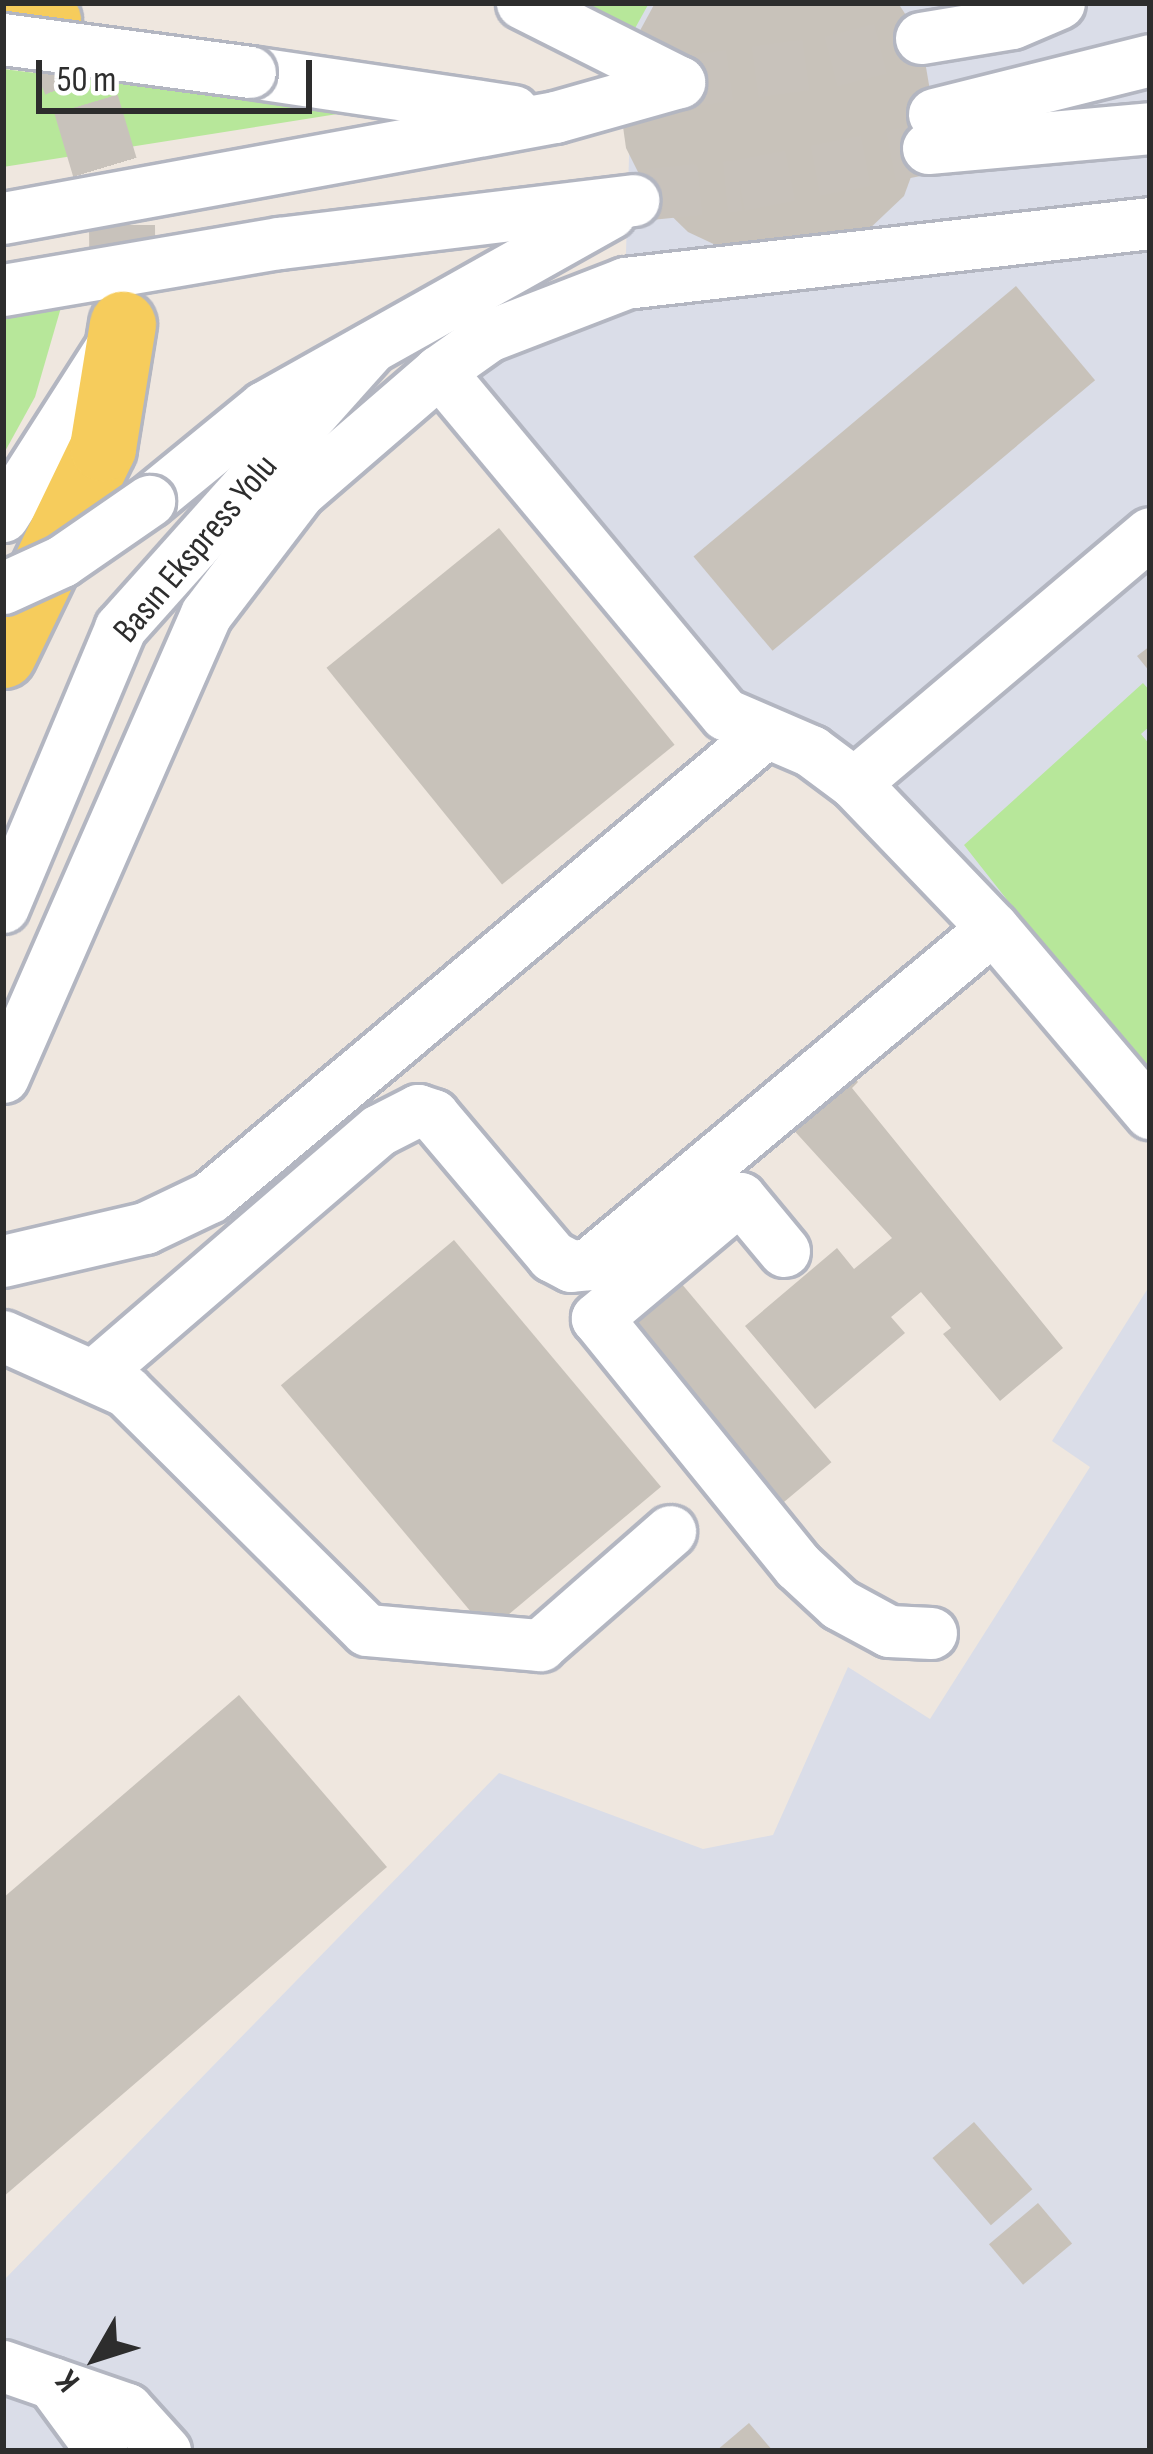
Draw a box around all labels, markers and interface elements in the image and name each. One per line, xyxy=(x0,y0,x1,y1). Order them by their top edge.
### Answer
scale bar xyxy=(42,36,318,110)
text: 50 m xyxy=(57,59,116,102)
street label: Basın Ekspress Yolu xyxy=(105,446,287,652)
north arrow xyxy=(36,2298,156,2418)
text: K xyxy=(47,2362,89,2400)

